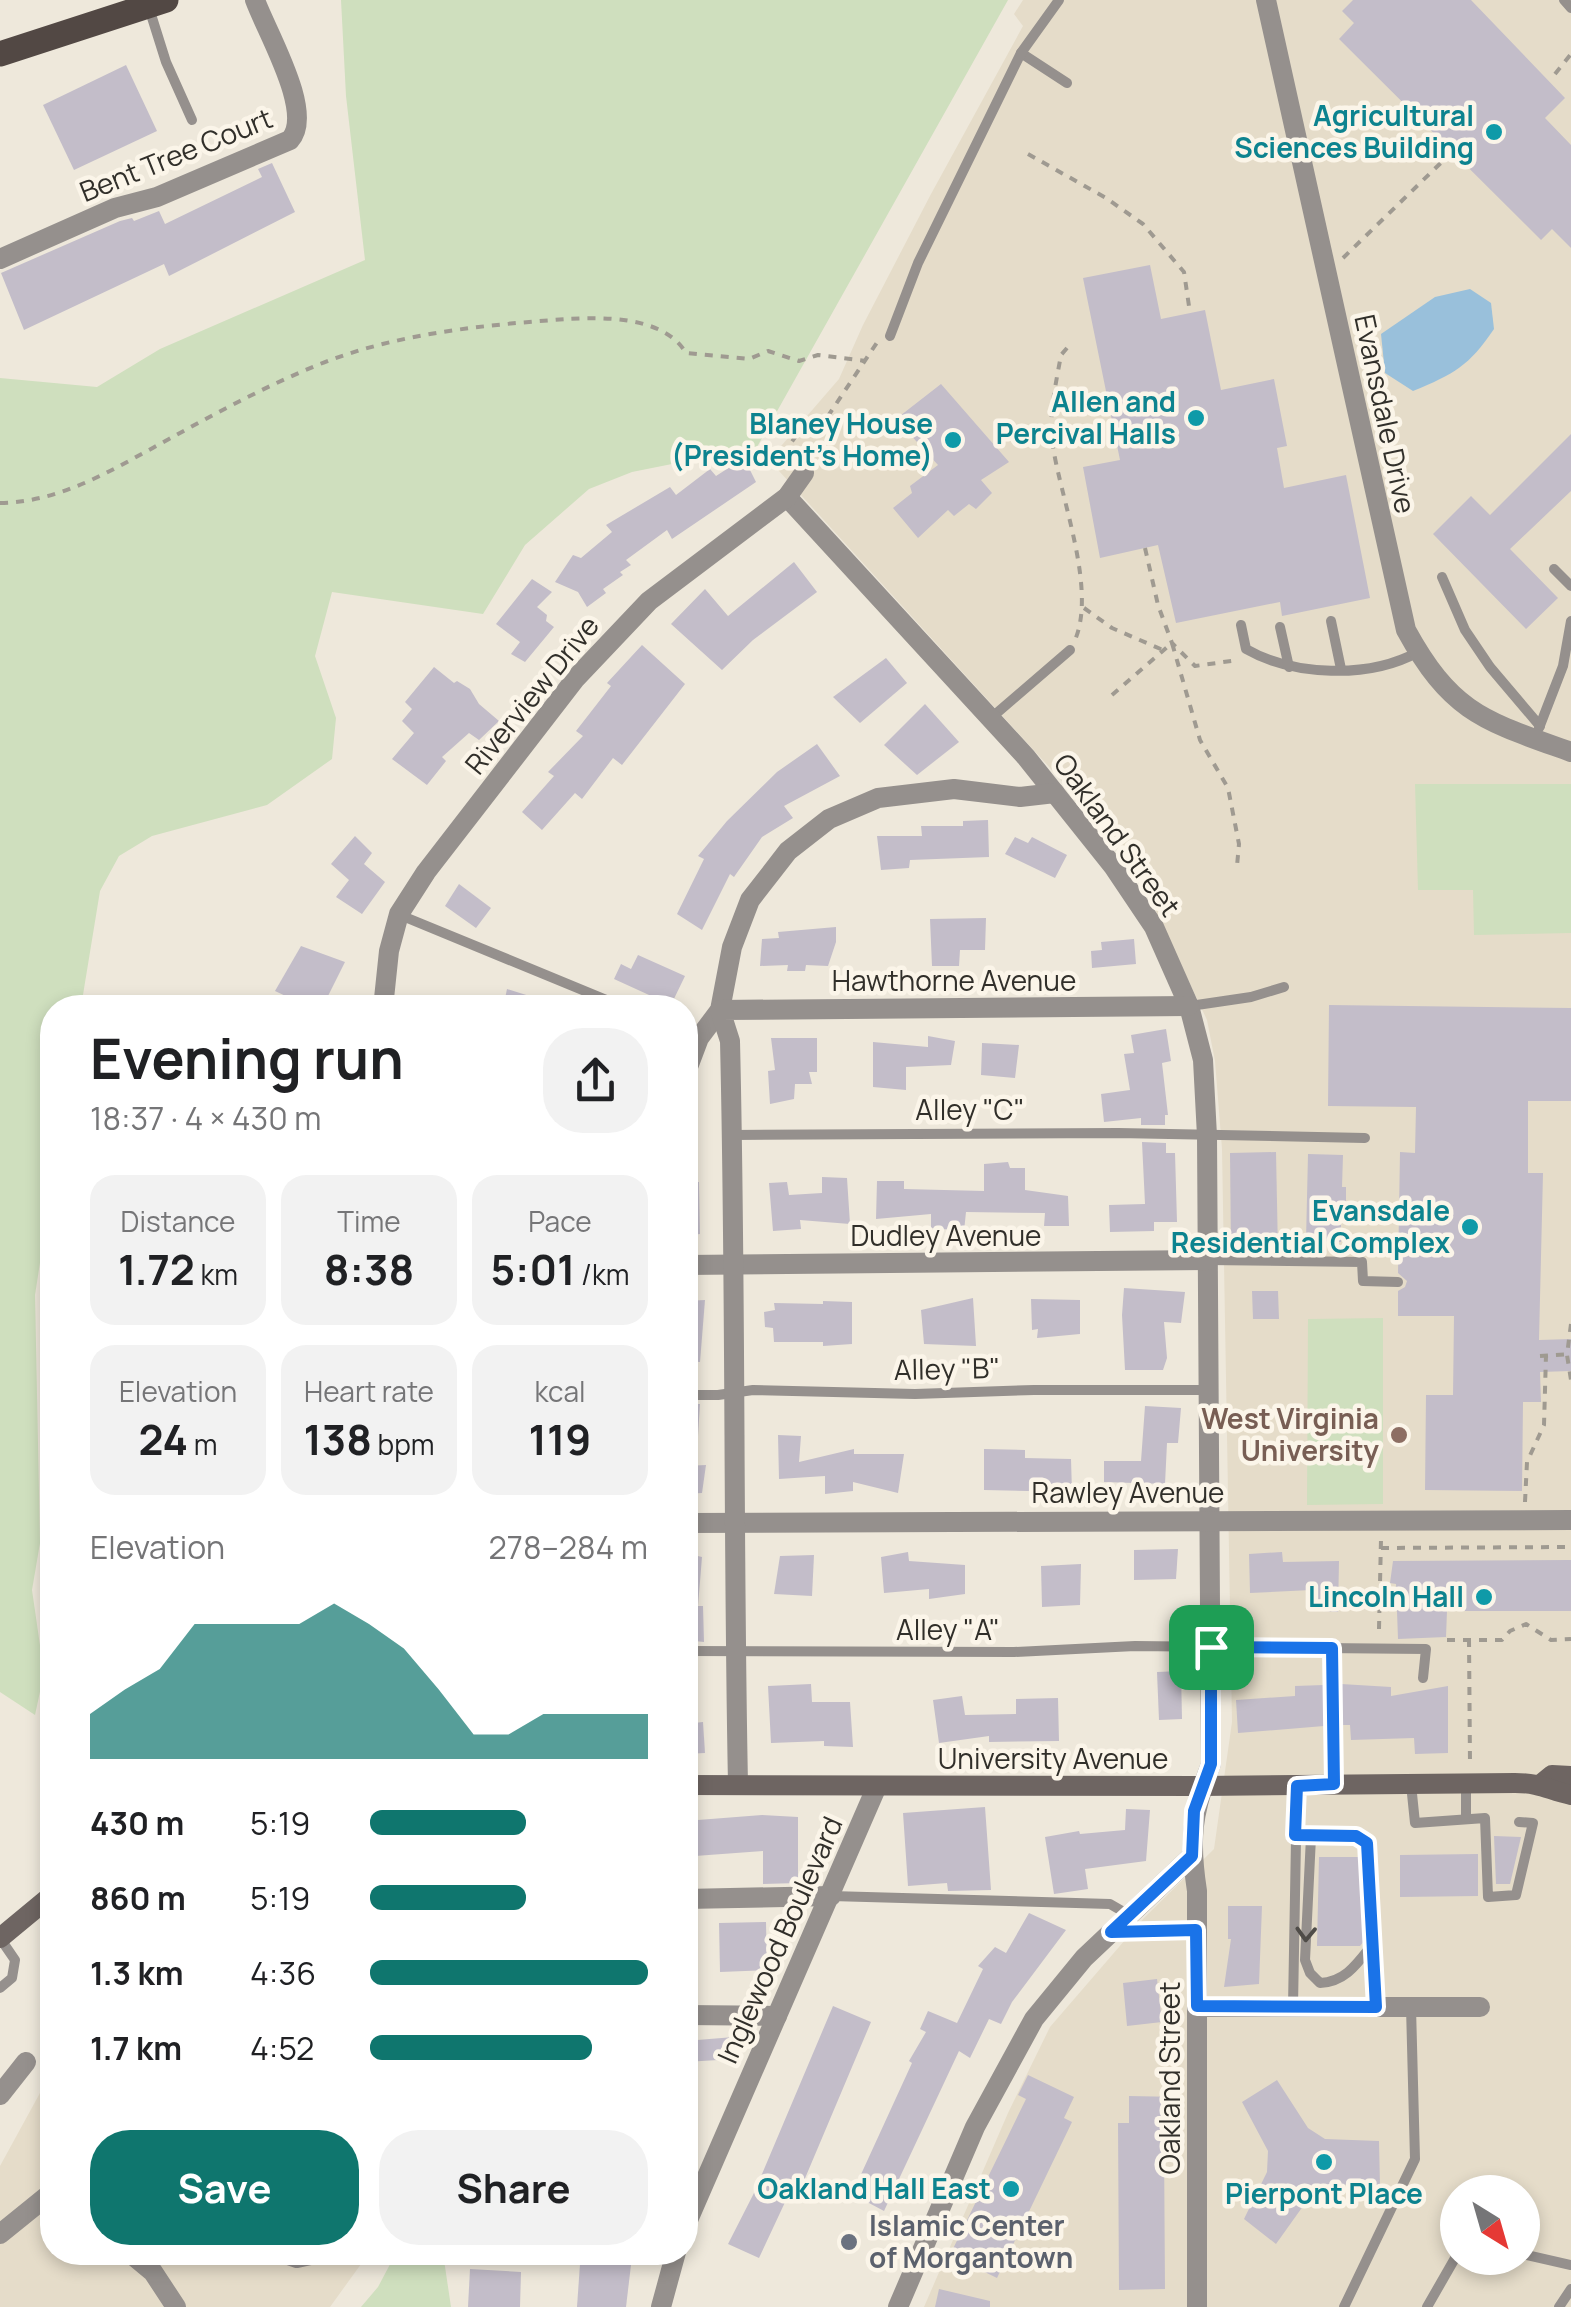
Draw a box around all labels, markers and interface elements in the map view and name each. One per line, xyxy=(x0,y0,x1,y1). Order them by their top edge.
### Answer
place label: Agricultural Sciences Building xyxy=(1234,96,1474,166)
street label: Bent Tree Court xyxy=(74,98,278,210)
marker: Agricultural Sciences Building xyxy=(1483,121,1505,143)
street label: Evansdale Drive xyxy=(1346,311,1426,517)
place label: Allen and Percival Halls xyxy=(996,382,1176,452)
place label: Blaney House (President’s Home) xyxy=(671,404,933,474)
marker: Allen and Percival Halls xyxy=(1185,407,1207,429)
marker: Blaney House (President’s Home) xyxy=(942,429,964,451)
street label: Riverview Drive xyxy=(456,607,607,781)
street label: Oakland Street xyxy=(1046,745,1190,924)
street label: Hawthorne Avenue xyxy=(832,961,1076,999)
text: Evening run xyxy=(90,1020,404,1096)
button: share xyxy=(543,1028,648,1133)
street label: Alley "C" xyxy=(915,1090,1025,1128)
text: 18:37 · 4 × 430 m xyxy=(90,1096,321,1140)
place label: Evansdale Residential Complex xyxy=(1171,1191,1450,1261)
text: Distance xyxy=(121,1202,235,1240)
text: Time xyxy=(337,1202,401,1240)
text: Pace xyxy=(528,1202,592,1240)
street label: Dudley Avenue xyxy=(851,1216,1041,1254)
marker: Evansdale Residential Complex xyxy=(1459,1216,1481,1238)
text: 1.72 xyxy=(118,1240,195,1298)
text: 8:38 xyxy=(324,1240,414,1298)
text: 5:01 xyxy=(490,1240,575,1298)
text: km xyxy=(195,1255,238,1293)
text: /km xyxy=(575,1255,630,1293)
street label: Alley "B" xyxy=(893,1348,1001,1388)
text: Elevation xyxy=(119,1372,237,1410)
text: Heart rate xyxy=(304,1372,434,1410)
text: kcal xyxy=(534,1372,586,1410)
place label: West Virginia University xyxy=(1201,1399,1379,1469)
text: 24 xyxy=(138,1410,188,1468)
text: 138 xyxy=(303,1410,372,1468)
text: 119 xyxy=(529,1410,591,1468)
marker: West Virginia University xyxy=(1388,1424,1410,1446)
text: m xyxy=(188,1425,218,1463)
text: bpm xyxy=(372,1425,435,1463)
street label: Rawley Avenue xyxy=(1032,1473,1225,1511)
text: Elevation xyxy=(90,1525,225,1569)
text: 278–284 m xyxy=(489,1525,648,1569)
place label: Lincoln Hall xyxy=(1308,1577,1464,1615)
marker: Lincoln Hall xyxy=(1473,1586,1495,1608)
pin xyxy=(1169,1605,1254,1690)
street label: Alley "A" xyxy=(896,1610,1000,1648)
icon: arrive xyxy=(1184,1620,1239,1675)
street label: University Avenue xyxy=(938,1739,1168,1777)
text: 430 m xyxy=(90,1801,184,1845)
text: 5:19 xyxy=(250,1801,310,1845)
street label: Inglewood Boulevard xyxy=(708,1810,851,2069)
text: 860 m xyxy=(90,1876,186,1920)
text: 5:19 xyxy=(250,1876,310,1920)
one-way arrow xyxy=(1296,1926,1317,1942)
text: 1.3 km xyxy=(90,1951,183,1995)
text: 4:36 xyxy=(250,1951,316,1995)
street label: Oakland Street xyxy=(1150,1982,1188,2174)
text: 1.7 km xyxy=(90,2026,182,2070)
text: 4:52 xyxy=(250,2026,314,2070)
button: Save xyxy=(90,2130,359,2245)
button: Share xyxy=(379,2130,648,2245)
marker: Pierpont Place xyxy=(1313,2151,1335,2173)
place label: Oakland Hall East xyxy=(757,2169,991,2207)
place label: Pierpont Place xyxy=(1225,2174,1423,2212)
north arrow xyxy=(1440,2175,1540,2275)
map controls xyxy=(1440,2175,1540,2275)
marker: Oakland Hall East xyxy=(1000,2178,1022,2200)
place label: Islamic Center of Morgantown xyxy=(869,2206,1073,2276)
marker: Islamic Center of Morgantown xyxy=(838,2231,860,2253)

